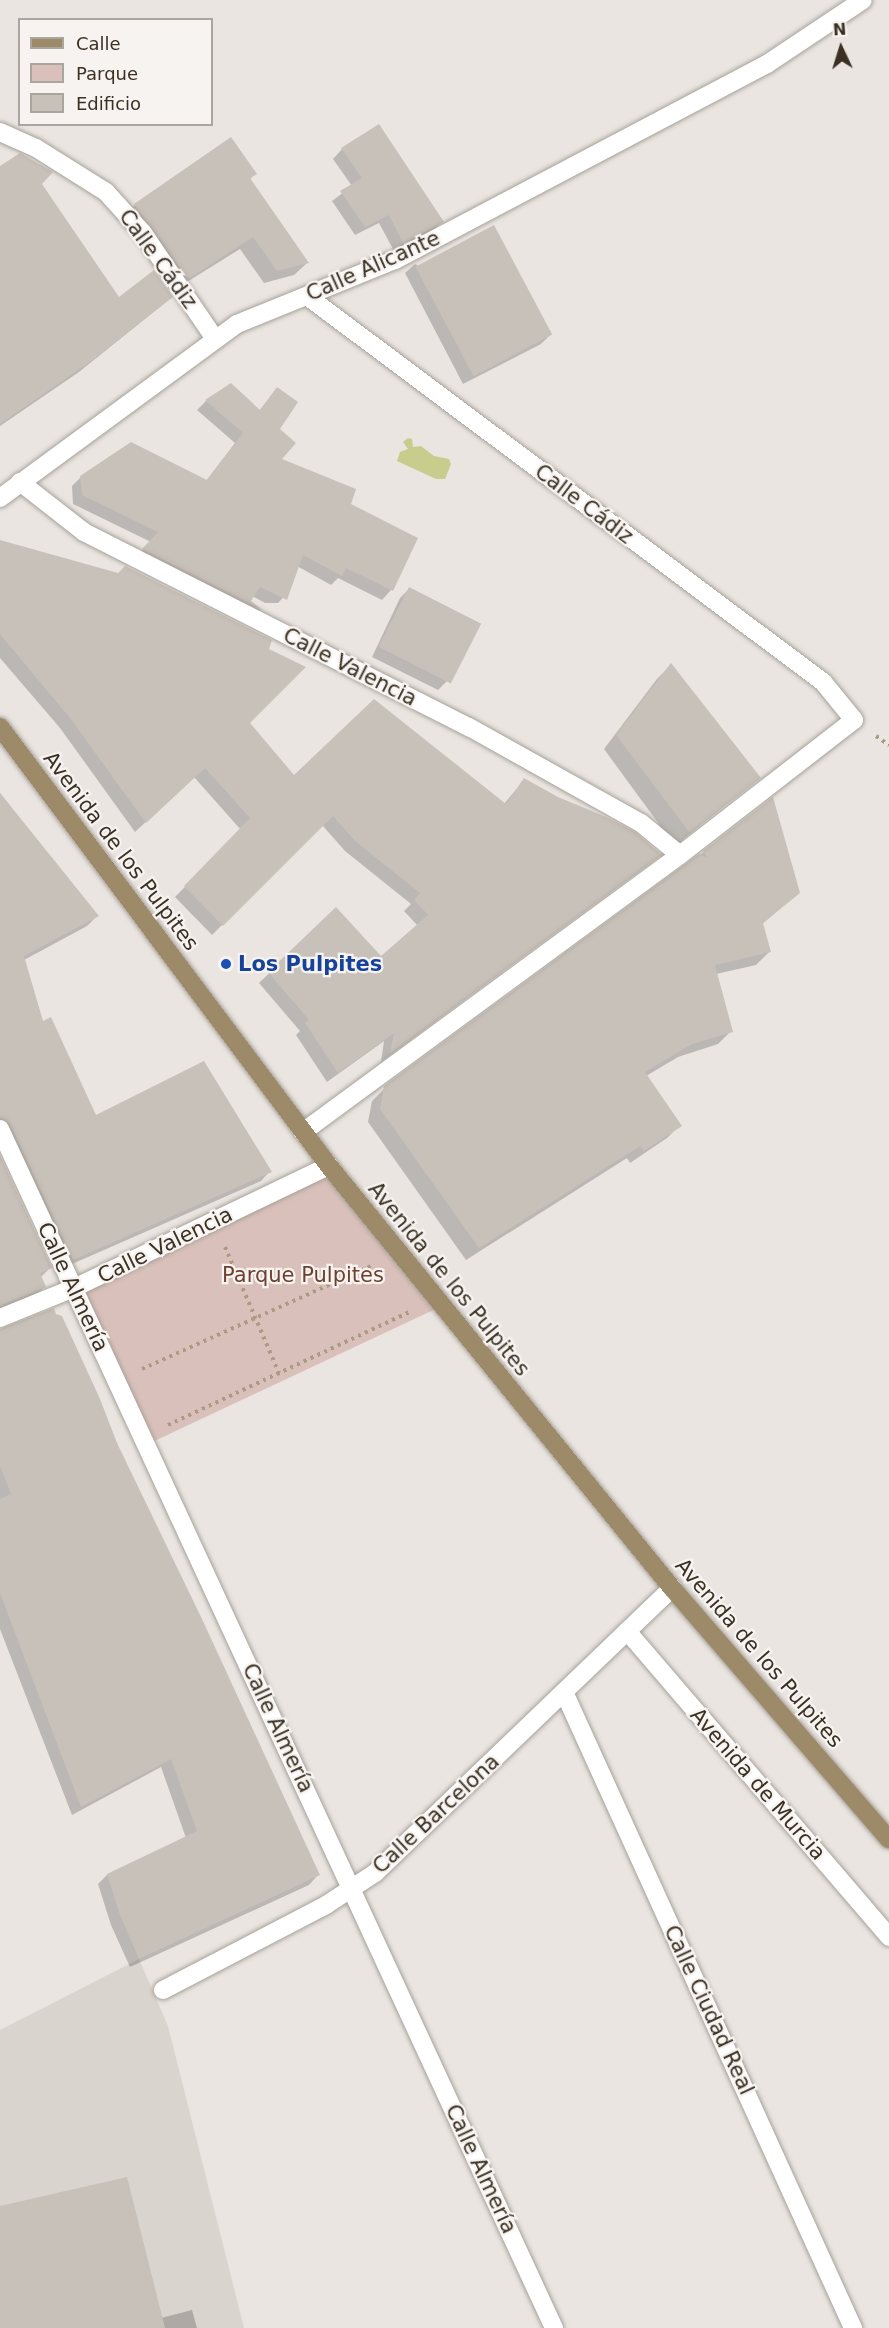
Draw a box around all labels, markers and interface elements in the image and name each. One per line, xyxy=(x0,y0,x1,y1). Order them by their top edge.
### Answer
legend xyxy=(18,18,213,126)
north arrow xyxy=(811,18,871,78)
text: N xyxy=(832,20,847,39)
text: Calle xyxy=(76,33,121,54)
text: Parque xyxy=(76,63,138,84)
text: Edificio xyxy=(76,93,141,114)
street label: Calle Cádiz xyxy=(114,204,202,314)
street label: Calle Alicante xyxy=(302,225,444,307)
street label: Calle Cádiz xyxy=(530,459,638,549)
street label: Calle Valencia xyxy=(279,622,421,712)
street label: Avenida de los Pulpites xyxy=(38,747,204,955)
place label: Los Pulpites xyxy=(238,951,382,977)
marker: Los Pulpites xyxy=(219,957,233,971)
street label: Avenida de los Pulpites xyxy=(363,1177,535,1381)
street label: Calle Valencia xyxy=(94,1202,236,1288)
street label: Calle Almería xyxy=(32,1218,114,1356)
park label: Parque Pulpites xyxy=(222,1262,384,1288)
street label: Avenida de los Pulpites xyxy=(670,1553,848,1753)
street label: Calle Almería xyxy=(237,1659,319,1797)
street label: Avenida de Murcia xyxy=(685,1703,831,1865)
street label: Calle Barcelona xyxy=(368,1749,504,1879)
street label: Calle Ciudad Real xyxy=(659,1921,759,2099)
street label: Calle Almería xyxy=(440,2100,522,2238)

